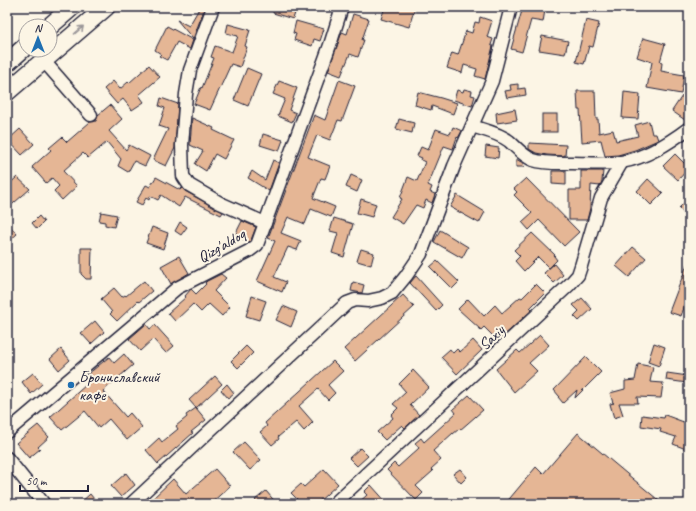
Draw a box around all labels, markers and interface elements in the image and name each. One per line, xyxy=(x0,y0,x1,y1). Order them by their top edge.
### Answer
north arrow xyxy=(18,18,58,58)
text: N xyxy=(35,21,44,35)
one-way arrow xyxy=(74,25,84,34)
street label: Qizg'aldoq xyxy=(194,223,251,267)
street label: Saxiy xyxy=(474,320,510,355)
place label: Брониславский кафе xyxy=(79,367,161,405)
marker: Брониславский кафе xyxy=(66,380,76,390)
scale bar xyxy=(20,467,88,493)
text: 50 m xyxy=(26,473,48,489)

